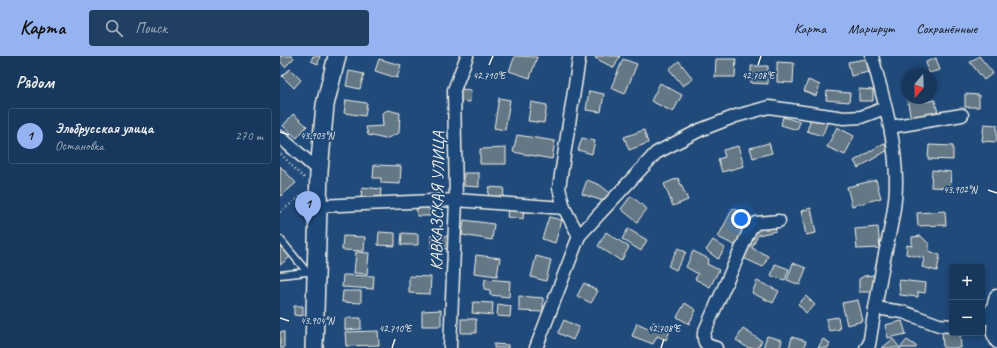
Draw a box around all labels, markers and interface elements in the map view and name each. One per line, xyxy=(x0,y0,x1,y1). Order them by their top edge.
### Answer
search box xyxy=(89,10,369,46)
text: Карта xyxy=(20,16,65,40)
icon: search xyxy=(103,17,125,39)
text: Поиск xyxy=(135,19,167,38)
text: Карта xyxy=(794,20,826,37)
text: Маршрут xyxy=(848,20,894,37)
text: Сохранённые xyxy=(916,20,977,37)
north arrow xyxy=(901,68,937,104)
text: 42.710°E xyxy=(473,69,507,82)
text: 42.708°E xyxy=(742,69,776,82)
text: Рядом xyxy=(16,72,54,93)
text: Эльбрусская улица xyxy=(55,119,153,138)
text: 1 xyxy=(27,128,33,144)
text: 270 m xyxy=(235,128,263,144)
text: 43.903°N xyxy=(300,129,336,142)
street label: КАВКАЗСКАЯ УЛИЦА xyxy=(426,130,449,271)
text: Остановка xyxy=(55,138,104,154)
text: 43.902°N xyxy=(943,183,979,196)
pin: 1 xyxy=(295,191,321,224)
your location xyxy=(731,209,751,229)
map controls xyxy=(949,264,985,336)
button: + xyxy=(949,264,985,300)
button: − xyxy=(949,300,985,336)
text: 43.904°N xyxy=(300,314,336,327)
text: 42.710°E xyxy=(379,322,413,335)
text: 42.708°E xyxy=(648,322,682,335)

